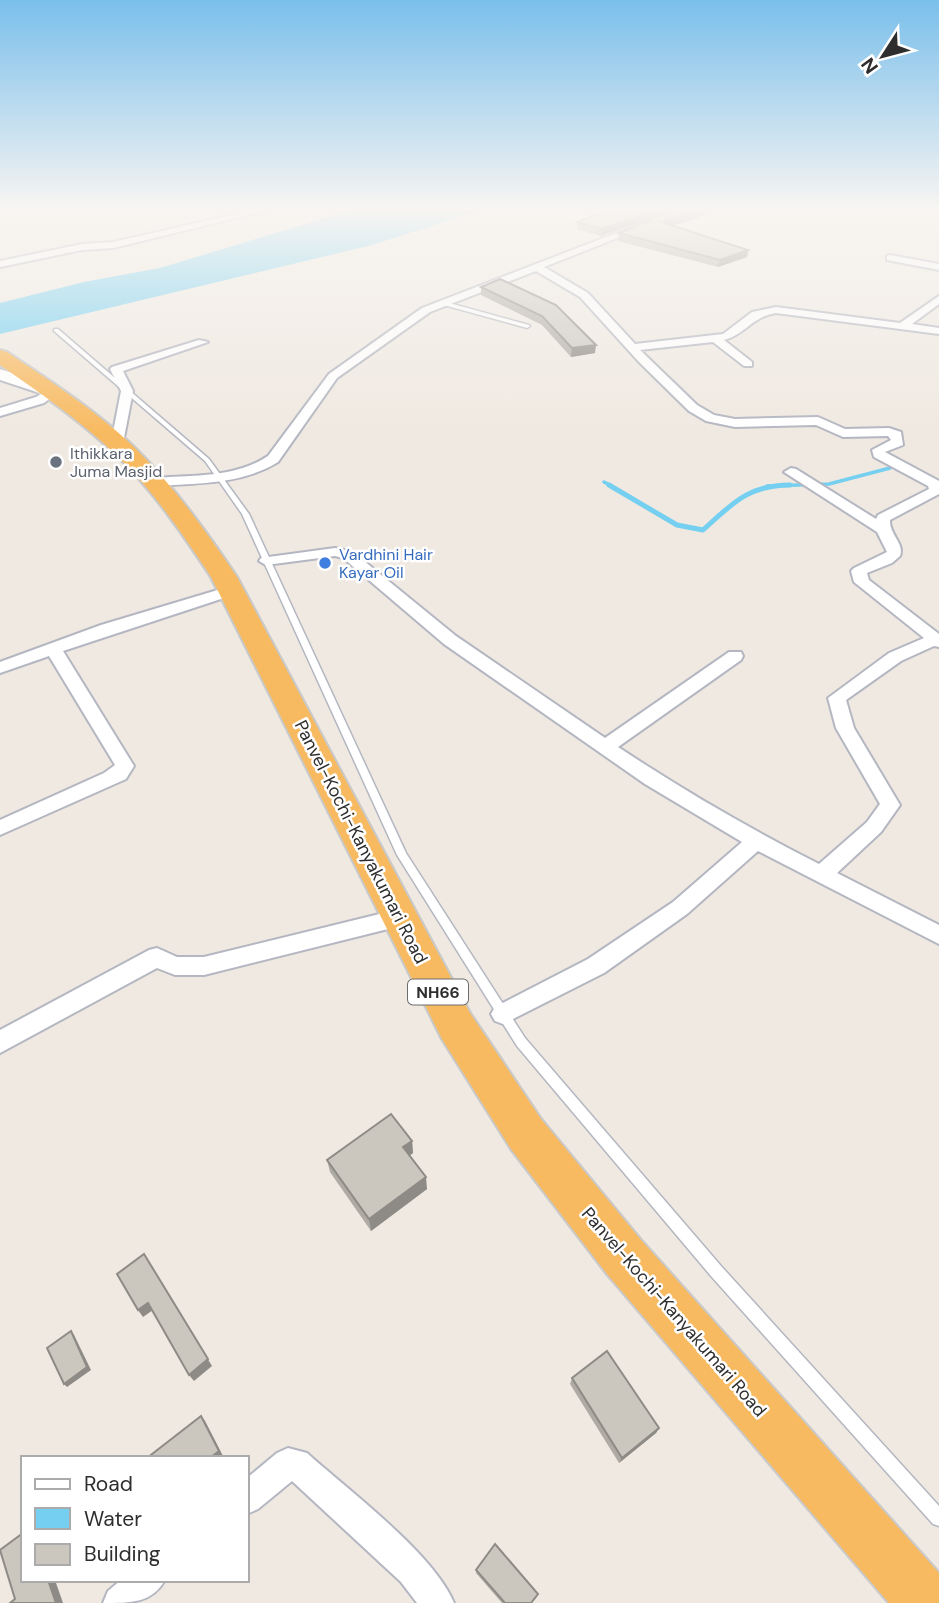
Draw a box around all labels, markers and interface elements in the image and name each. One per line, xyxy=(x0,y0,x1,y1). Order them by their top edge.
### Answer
north arrow xyxy=(848,21,918,91)
text: N xyxy=(855,53,884,79)
place label: Ithikkara Juma Masjid xyxy=(70,443,162,482)
marker: Ithikkara Juma Masjid xyxy=(48,454,64,470)
place label: Vardhini Hair Kayar Oil xyxy=(339,544,433,583)
marker: Vardhini Hair Kayar Oil xyxy=(317,555,333,571)
street label: Panvel-Kochi-Kanyakumari Road xyxy=(289,716,433,968)
road number: NH66 xyxy=(408,980,468,1004)
street label: Panvel-Kochi-Kanyakumari Road xyxy=(576,1202,772,1422)
legend xyxy=(21,1456,248,1582)
text: Road xyxy=(84,1470,133,1498)
text: Water xyxy=(84,1505,142,1533)
text: Building xyxy=(84,1540,161,1568)

